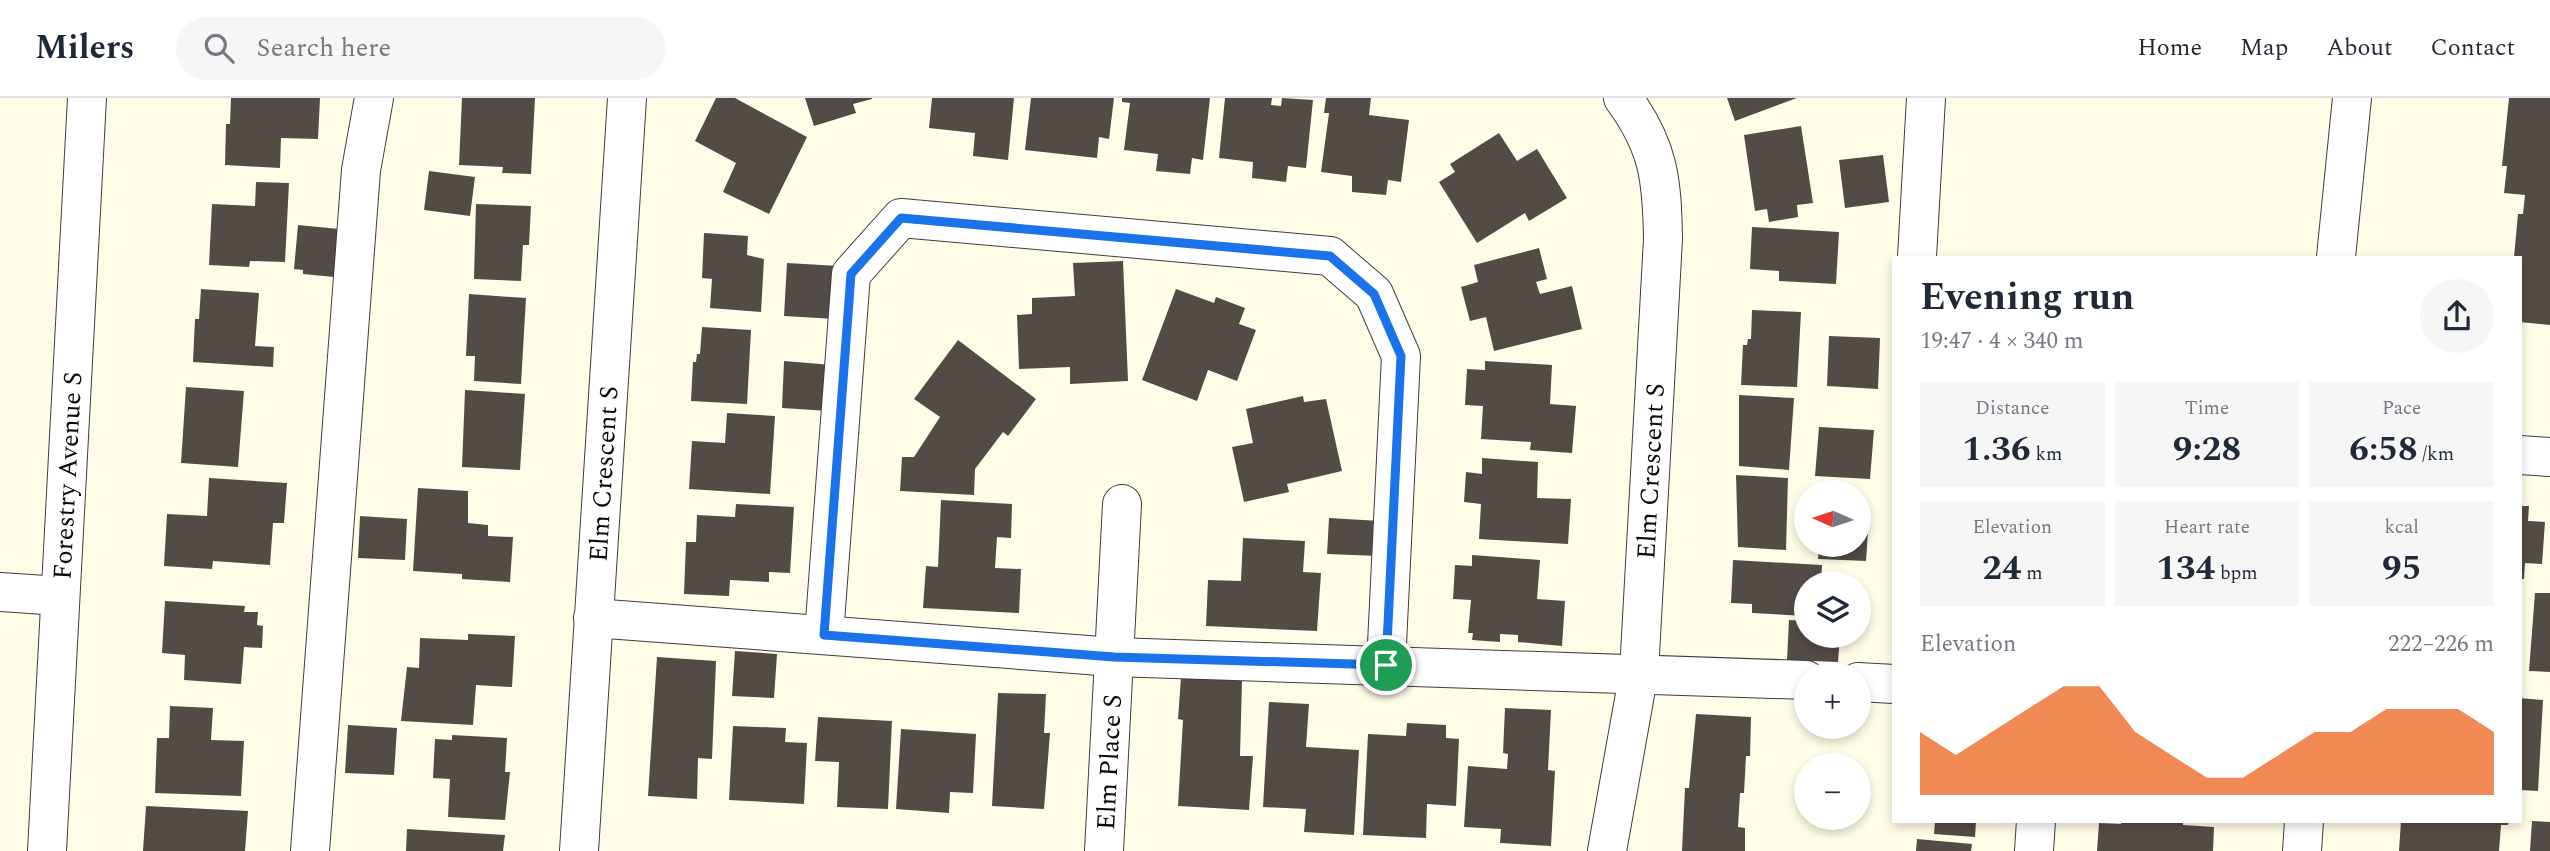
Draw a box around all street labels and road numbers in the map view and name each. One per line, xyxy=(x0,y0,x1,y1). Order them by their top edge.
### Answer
street label: Forestry Avenue S xyxy=(42,371,93,581)
street label: Elm Crescent S xyxy=(1626,382,1676,560)
street label: Elm Crescent S xyxy=(578,385,630,563)
street label: Elm Place S xyxy=(1086,693,1133,831)

